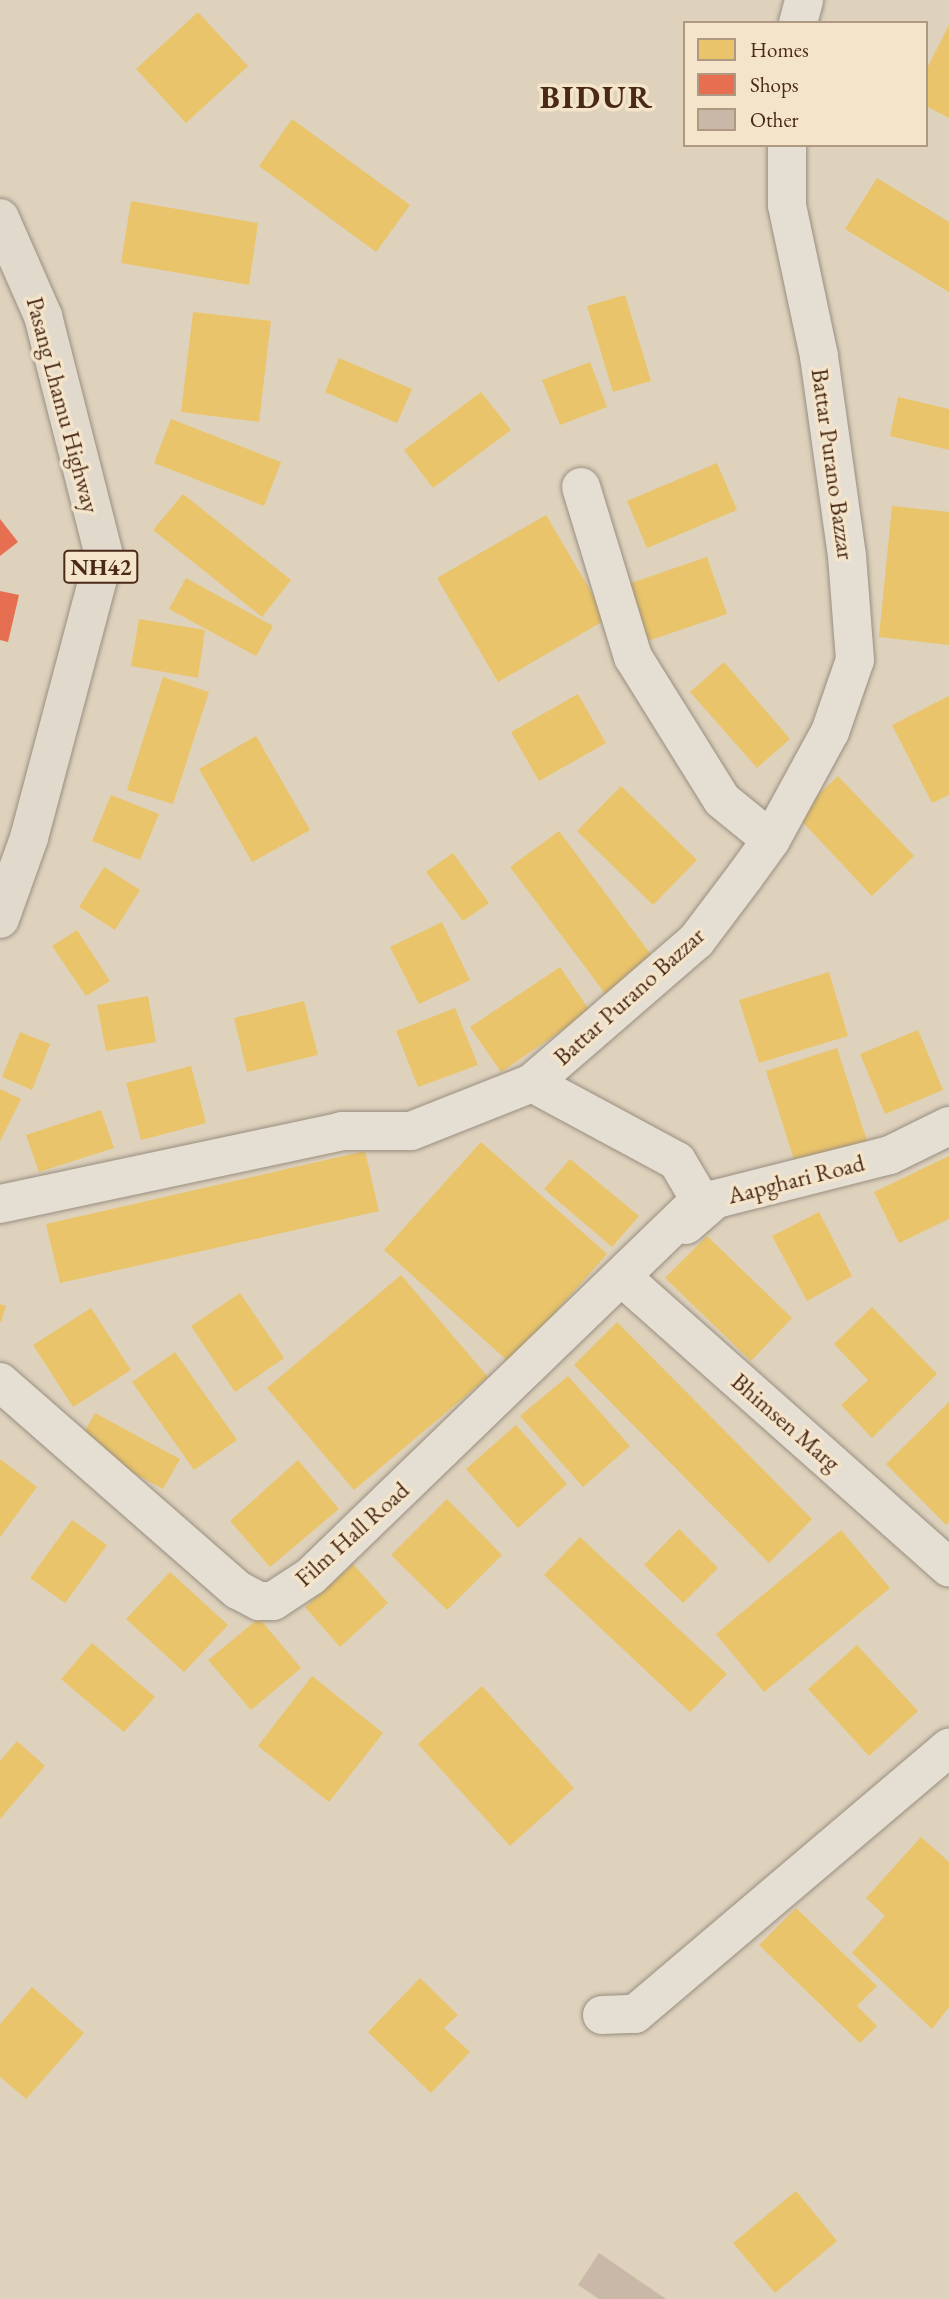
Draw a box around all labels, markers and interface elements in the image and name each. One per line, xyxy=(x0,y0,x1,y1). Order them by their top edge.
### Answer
legend xyxy=(683,21,928,147)
text: Homes xyxy=(750,36,809,63)
text: Shops xyxy=(750,71,799,98)
district label: BIDUR xyxy=(540,78,654,116)
text: Other xyxy=(750,106,799,133)
street label: Pasang Lhamu Highway xyxy=(20,294,106,516)
street label: Battar Purano Bazzar xyxy=(805,367,861,561)
road number: NH42 xyxy=(62,548,140,586)
street label: Battar Purano Bazzar xyxy=(548,921,710,1071)
street label: Aapghari Road xyxy=(725,1148,867,1210)
street label: Bhimsen Marg xyxy=(726,1367,846,1477)
street label: Film Hall Road xyxy=(289,1475,415,1593)

